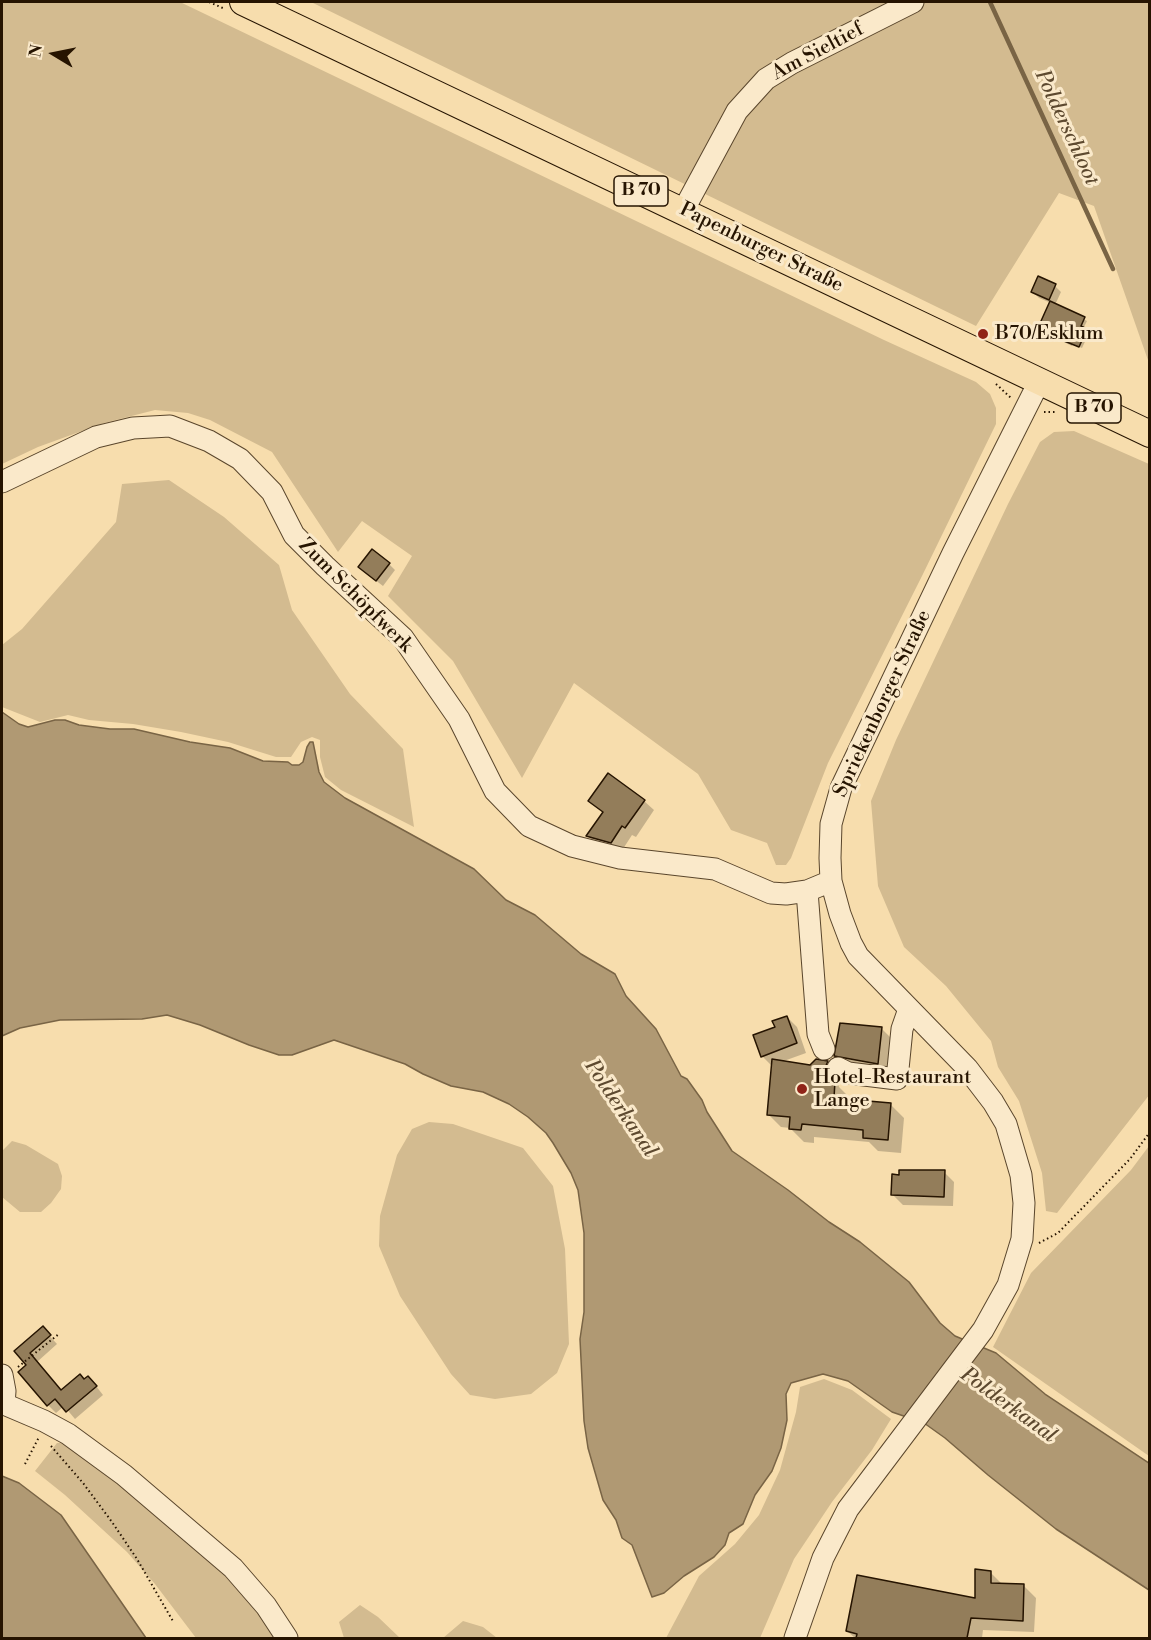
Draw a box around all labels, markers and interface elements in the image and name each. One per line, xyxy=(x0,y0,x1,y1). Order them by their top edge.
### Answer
street label: Am Sieltief xyxy=(768,18,868,86)
north arrow xyxy=(24,24,84,84)
text: N xyxy=(25,43,47,59)
water label: Polderschloot xyxy=(1028,66,1104,190)
road number: B 70 xyxy=(614,176,668,206)
street label: Papenburger Straße xyxy=(675,198,847,298)
place label: B70/Esklum xyxy=(995,322,1104,346)
marker: B70/Esklum xyxy=(976,327,990,341)
road number: B 70 xyxy=(1067,393,1121,423)
street label: Zum Schöpfwerk xyxy=(293,534,417,658)
street label: Spriekenborger Straße xyxy=(829,607,937,801)
water label: Polderkanal xyxy=(578,1055,662,1163)
place label: Hotel-Restaurant Lange xyxy=(814,1066,971,1113)
marker: Hotel-Restaurant Lange xyxy=(795,1082,809,1096)
water label: Polderkanal xyxy=(955,1363,1061,1449)

